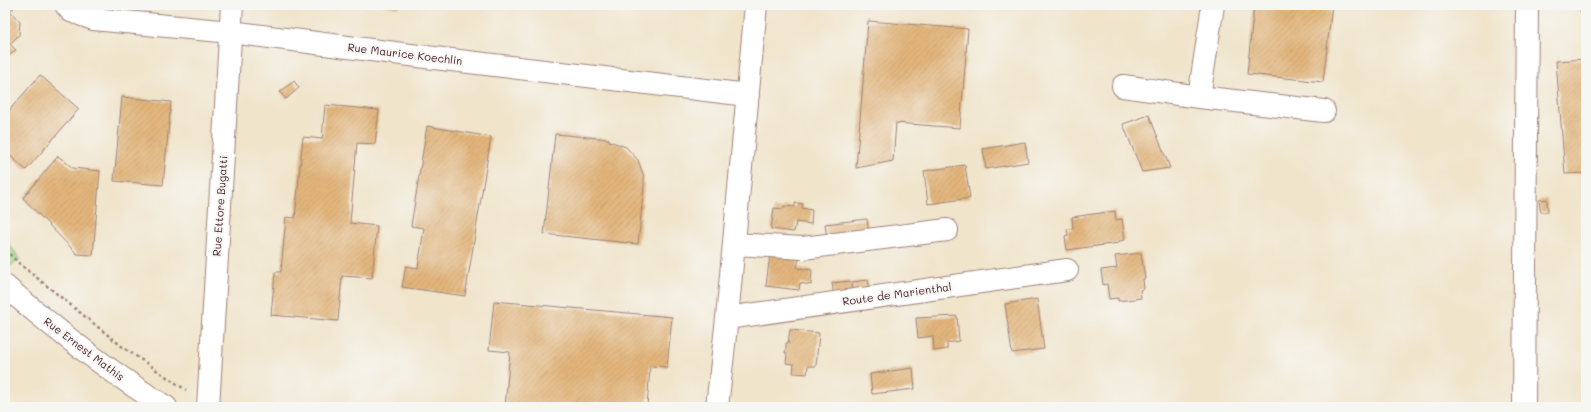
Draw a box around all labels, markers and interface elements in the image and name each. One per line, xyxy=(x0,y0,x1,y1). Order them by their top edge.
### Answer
street label: Rue Maurice Koechlin xyxy=(347,39,463,68)
street label: Rue Ettore Bugatti xyxy=(209,155,231,257)
street label: Route de Marienthal xyxy=(841,278,953,309)
street label: Rue Ernest Mathis xyxy=(41,313,128,384)

